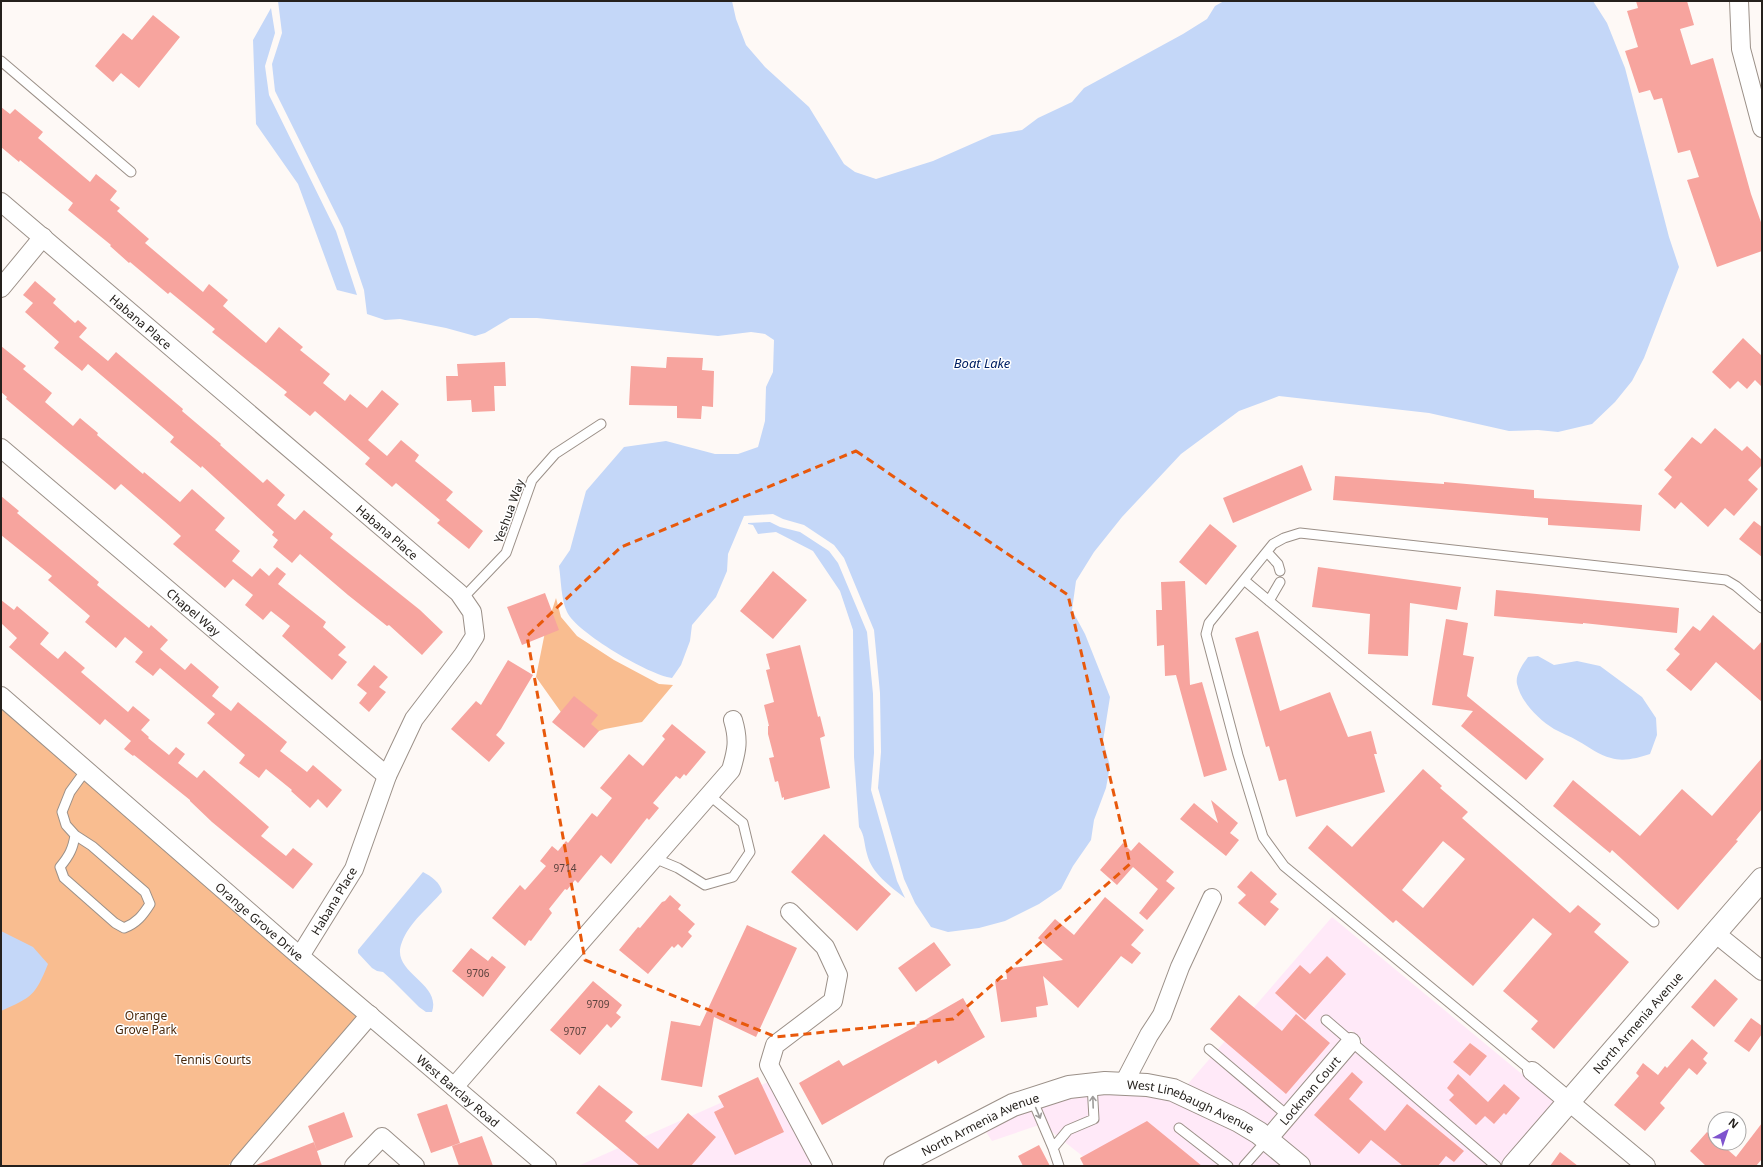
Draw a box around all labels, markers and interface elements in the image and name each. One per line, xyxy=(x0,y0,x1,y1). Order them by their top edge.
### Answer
street label: Habana Place xyxy=(106,290,176,353)
water label: Boat Lake xyxy=(954,354,1011,372)
street label: Yeshua Way xyxy=(490,476,529,545)
street label: Habana Place xyxy=(353,500,422,563)
street label: Chapel Way xyxy=(163,584,225,640)
house number: 9714 xyxy=(554,861,577,875)
street label: Habana Place xyxy=(307,864,361,938)
street label: Orange Grove Drive xyxy=(212,878,308,964)
house number: 9706 xyxy=(467,966,490,980)
street label: North Armenia Avenue xyxy=(1589,968,1687,1077)
house number: 9709 xyxy=(587,997,610,1011)
park label: Orange Grove Park xyxy=(115,1007,177,1038)
house number: 9707 xyxy=(564,1024,587,1038)
park label: Tennis Courts xyxy=(175,1051,252,1068)
street label: West Barclay Road xyxy=(413,1051,503,1131)
street label: Lockman Court xyxy=(1275,1052,1344,1129)
street label: West Linebaugh Avenue xyxy=(1127,1076,1258,1137)
street label: North Armenia Avenue xyxy=(918,1089,1041,1160)
one-way arrow xyxy=(1089,1096,1097,1109)
one-way arrow xyxy=(1034,1106,1042,1118)
north arrow xyxy=(1707,1111,1747,1151)
text: N xyxy=(1725,1114,1742,1132)

